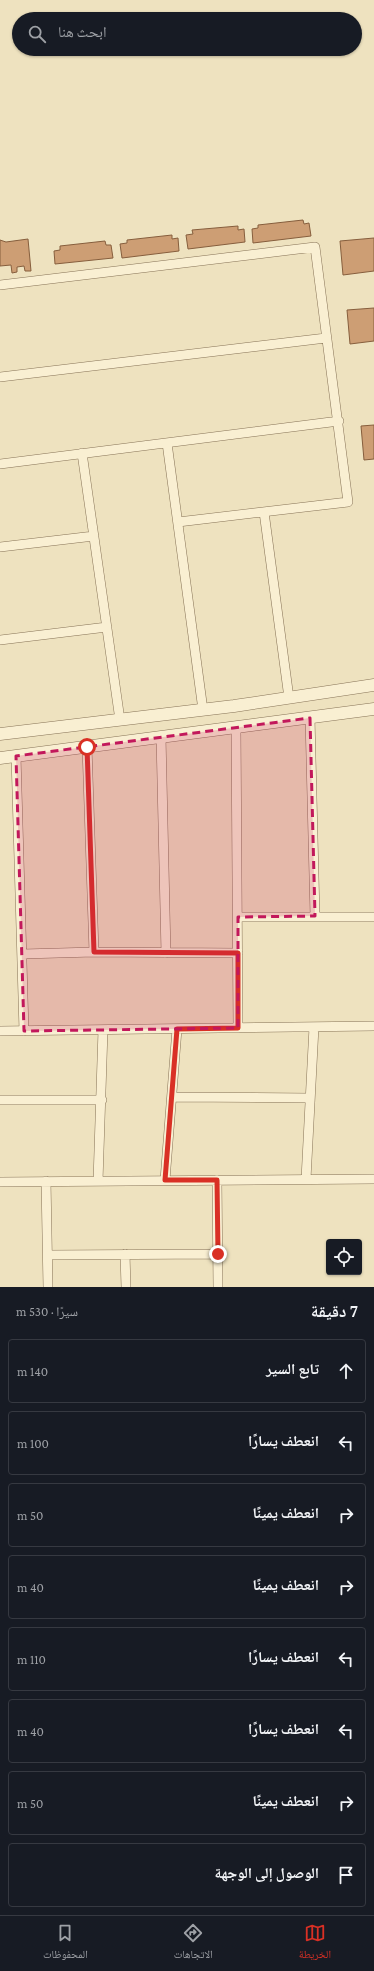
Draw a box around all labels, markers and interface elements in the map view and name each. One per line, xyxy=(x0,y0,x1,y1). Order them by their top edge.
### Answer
search box xyxy=(12,12,362,56)
icon: search xyxy=(26,23,48,45)
text: ابحث هنا xyxy=(58,24,107,40)
route start xyxy=(78,738,96,756)
map controls xyxy=(326,1239,362,1275)
button: locate xyxy=(326,1239,362,1275)
route end xyxy=(209,1245,227,1263)
text: 7 دقيقة xyxy=(311,1302,358,1321)
text: سيرًا · 530 m xyxy=(16,1304,78,1319)
icon: ahead xyxy=(335,1360,357,1382)
text: تابع السير xyxy=(266,1361,319,1377)
text: 140 m xyxy=(17,1364,48,1379)
icon: left xyxy=(335,1432,357,1454)
text: انعطف يسارًا xyxy=(248,1433,319,1449)
text: 100 m xyxy=(17,1436,49,1451)
icon: right xyxy=(335,1504,357,1526)
text: انعطف يمينًا xyxy=(252,1505,319,1521)
text: 50 m xyxy=(17,1508,43,1523)
icon: right xyxy=(335,1576,357,1598)
text: انعطف يمينًا xyxy=(252,1577,319,1593)
text: 40 m xyxy=(17,1580,44,1595)
icon: left xyxy=(335,1648,357,1670)
text: انعطف يسارًا xyxy=(248,1649,319,1665)
text: 110 m xyxy=(17,1652,46,1667)
icon: left xyxy=(335,1720,357,1742)
text: انعطف يسارًا xyxy=(248,1721,319,1737)
text: 40 m xyxy=(17,1724,44,1739)
icon: right xyxy=(335,1792,357,1814)
text: انعطف يمينًا xyxy=(252,1793,319,1809)
text: 50 m xyxy=(17,1796,43,1811)
icon: arrive xyxy=(335,1864,357,1886)
text: الوصول إلى الوجهة xyxy=(215,1865,319,1881)
tab: المحفوظات xyxy=(43,1922,88,1965)
tab: الاتجاهات xyxy=(174,1922,213,1965)
tab: الخريطة xyxy=(299,1922,331,1965)

